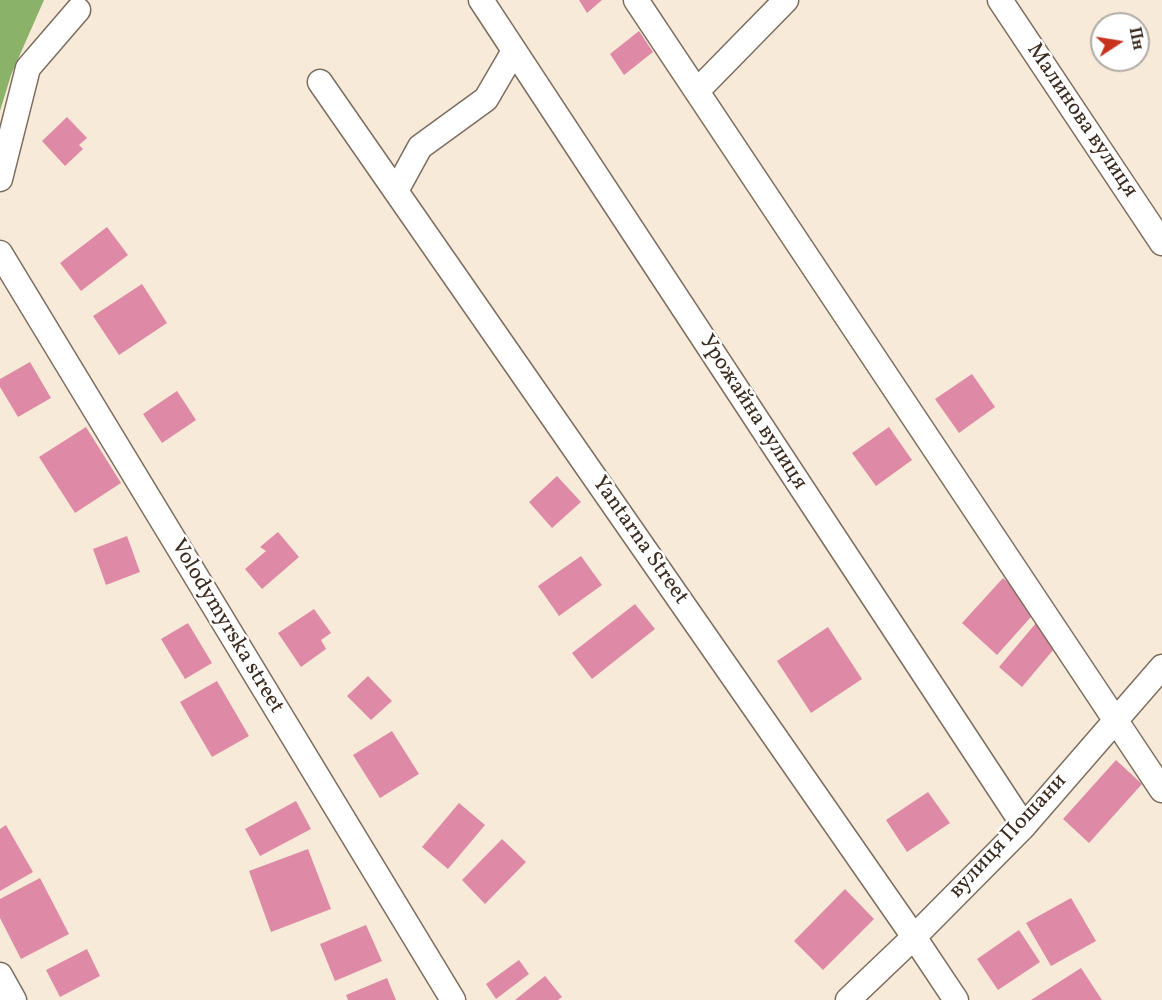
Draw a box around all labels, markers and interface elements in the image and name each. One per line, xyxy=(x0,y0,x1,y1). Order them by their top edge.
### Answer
north arrow xyxy=(1090,12,1150,72)
text: Пн xyxy=(1123,25,1149,52)
street label: Малинова вулиця xyxy=(1020,39,1142,203)
street label: Урожайна вулиця xyxy=(692,331,812,495)
street label: Yantarna Street xyxy=(585,472,693,610)
street label: Volodymyrska street xyxy=(164,535,288,719)
street label: вулиця Пошани xyxy=(945,769,1073,905)

